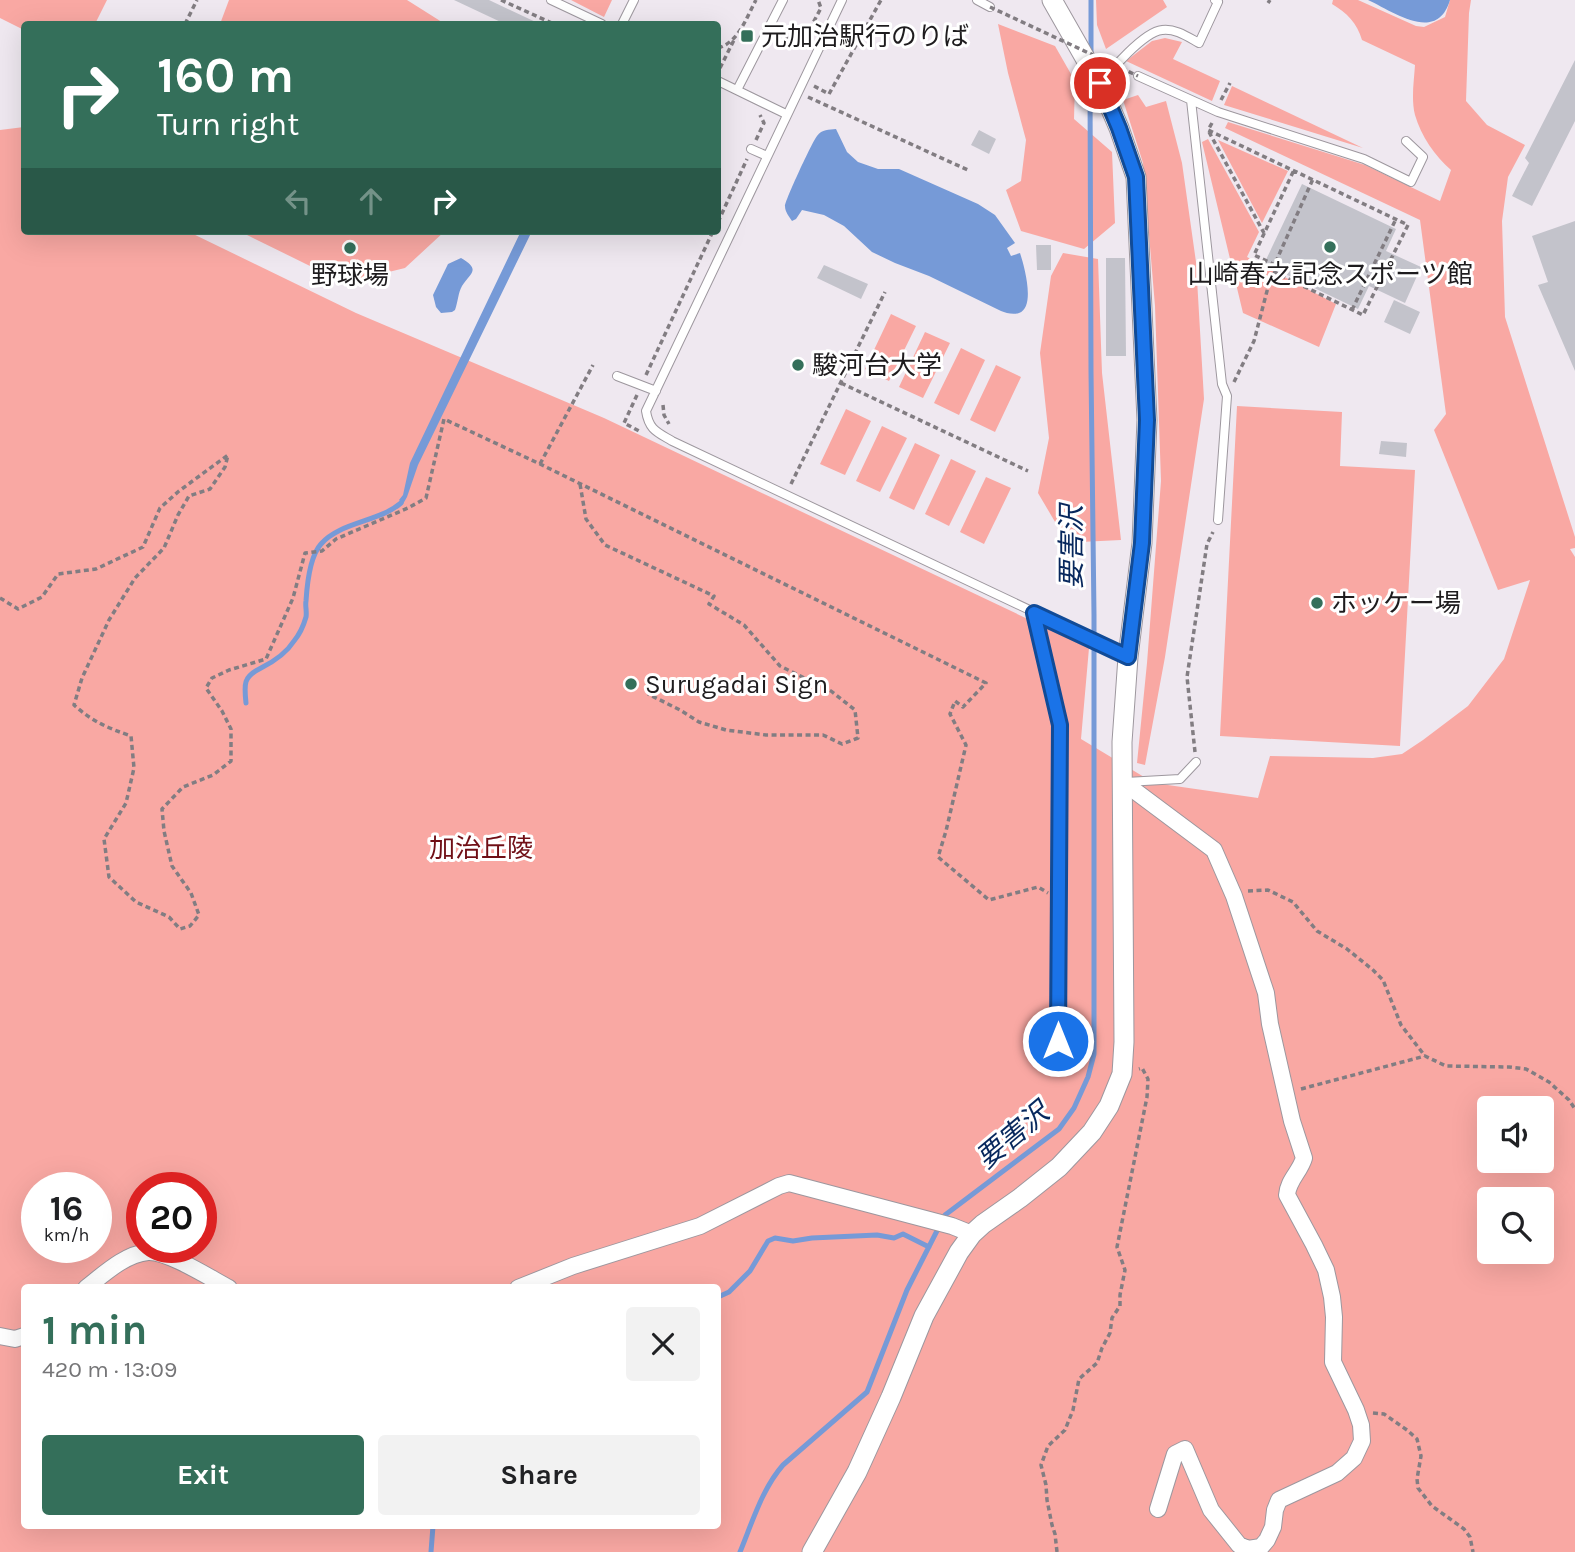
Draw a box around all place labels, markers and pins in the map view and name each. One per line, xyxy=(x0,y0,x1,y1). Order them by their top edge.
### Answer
place label: 元加治駅行のりば xyxy=(761,21,969,52)
marker: 元加治駅行のりば xyxy=(739,28,755,44)
pin xyxy=(1070,53,1130,113)
marker: 山崎春之記念スポーツ館 xyxy=(1322,239,1338,255)
marker: 野球場 xyxy=(342,240,358,256)
place label: 山崎春之記念スポーツ館 xyxy=(1187,259,1473,290)
place label: 野球場 xyxy=(311,260,389,291)
place label: 駿河台大学 xyxy=(812,350,942,381)
marker: 駿河台大学 xyxy=(790,357,806,373)
place label: ホッケー場 xyxy=(1331,588,1461,619)
marker: ホッケー場 xyxy=(1309,595,1325,611)
place label: Surugadai Sign xyxy=(645,669,828,700)
marker: Surugadai Sign xyxy=(623,676,639,692)

